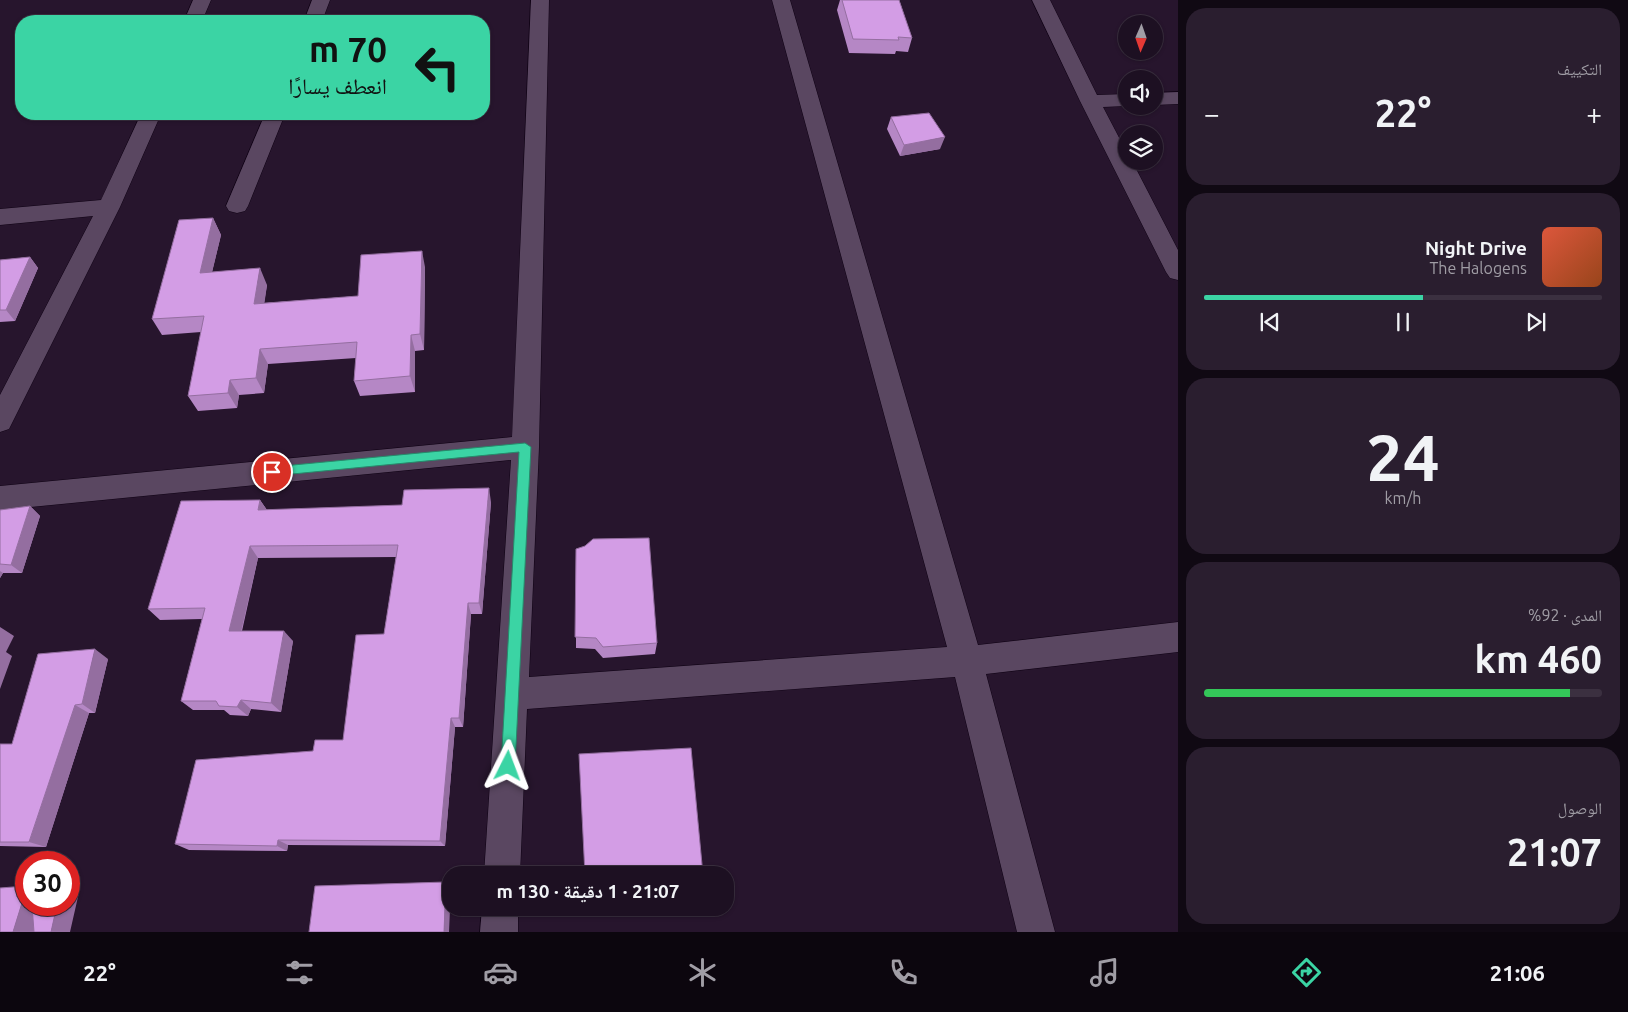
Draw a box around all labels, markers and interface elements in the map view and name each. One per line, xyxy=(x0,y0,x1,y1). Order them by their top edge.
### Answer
north arrow xyxy=(1118,15,1162,60)
map controls xyxy=(1118,15,1163,170)
text: 70 m xyxy=(309,29,387,69)
icon: left xyxy=(405,35,470,100)
text: التكييف xyxy=(1557,60,1602,78)
button: sound xyxy=(1118,70,1163,115)
text: انعطف يسارًا xyxy=(288,73,387,98)
text: 22° xyxy=(1375,92,1431,134)
text: − xyxy=(1204,98,1220,129)
text: + xyxy=(1586,98,1602,129)
button: layers xyxy=(1118,125,1163,170)
text: Night Drive xyxy=(1425,237,1527,259)
text: The Halogens xyxy=(1429,259,1527,277)
icon: previous xyxy=(1256,308,1284,336)
icon: pause xyxy=(1389,308,1417,336)
icon: next xyxy=(1522,308,1550,336)
text: 24 xyxy=(1366,420,1440,493)
pin xyxy=(251,451,293,493)
icon: arrive xyxy=(258,458,286,486)
text: km/h xyxy=(1385,489,1421,507)
text: المدى · 92% xyxy=(1528,606,1602,624)
text: 460 km xyxy=(1475,638,1602,680)
position arrow xyxy=(481,739,533,791)
text: الوصول xyxy=(1558,799,1602,817)
text: 21:07 xyxy=(1507,831,1602,873)
speed limit sign: 30 xyxy=(15,851,80,916)
text: 21:07 · 1 دقيقة · 130 m xyxy=(496,880,680,902)
icon: filters xyxy=(282,955,317,990)
icon: car xyxy=(483,955,518,990)
icon: climate xyxy=(685,955,720,990)
icon: phone xyxy=(886,955,921,990)
icon: music xyxy=(1087,955,1122,990)
icon: directions xyxy=(1289,955,1324,990)
text: 22° xyxy=(83,960,116,985)
text: 21:06 xyxy=(1490,960,1545,985)

